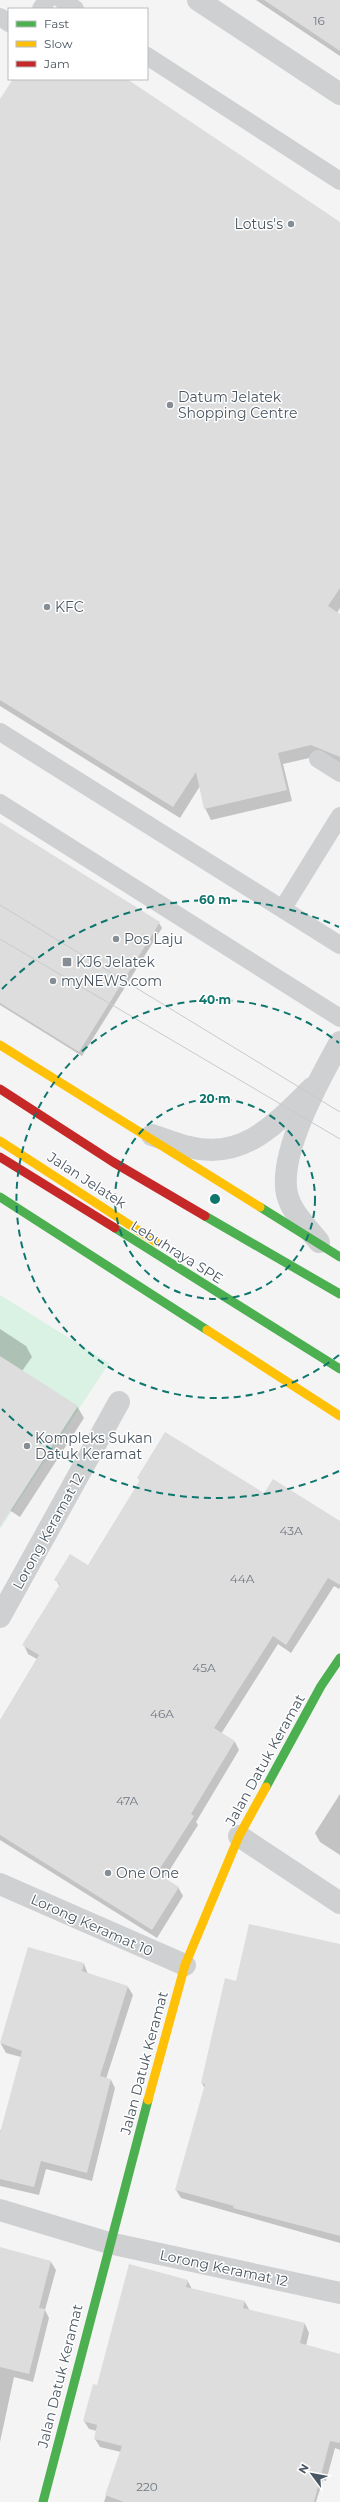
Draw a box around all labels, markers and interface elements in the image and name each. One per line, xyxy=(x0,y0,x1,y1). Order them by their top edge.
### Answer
legend xyxy=(8,8,148,80)
house number: 16 xyxy=(313,13,325,28)
text: Fast xyxy=(44,16,69,31)
text: Slow xyxy=(44,36,73,51)
text: Jam xyxy=(43,56,70,71)
place label: Lotus's xyxy=(235,215,283,233)
marker: Lotus's xyxy=(286,219,296,229)
place label: Datum Jelatek Shopping Centre xyxy=(178,388,297,422)
marker: Datum Jelatek Shopping Centre xyxy=(165,400,175,410)
place label: KFC xyxy=(55,598,84,616)
marker: KFC xyxy=(42,602,52,612)
text: 60 m xyxy=(199,892,231,907)
place label: Pos Laju xyxy=(124,930,183,948)
marker: Pos Laju xyxy=(111,934,121,944)
place label: KJ6 Jelatek xyxy=(76,953,156,971)
marker: KJ6 Jelatek xyxy=(61,956,73,968)
place label: myNEWS.com xyxy=(61,972,162,990)
marker: myNEWS.com xyxy=(48,976,58,986)
text: 40 m xyxy=(199,992,231,1007)
text: 20 m xyxy=(199,1091,231,1106)
street label: Jalan Jelatek xyxy=(43,1147,130,1212)
centre of rings xyxy=(208,1192,222,1206)
street label: Lebuhraya SPE xyxy=(128,1217,226,1287)
place label: Kompleks Sukan Datuk Keramat xyxy=(35,1429,153,1463)
marker: Kompleks Sukan Datuk Keramat xyxy=(22,1441,32,1451)
street label: Lorong Keramat 12 xyxy=(8,1469,88,1593)
house number: 43A xyxy=(279,1523,303,1538)
house number: 44A xyxy=(230,1571,255,1586)
house number: 45A xyxy=(192,1660,216,1675)
street label: Jalan Datuk Keramat xyxy=(221,1691,309,1830)
house number: 46A xyxy=(150,1706,174,1721)
house number: 47A xyxy=(116,1793,138,1808)
place label: One One xyxy=(116,1864,179,1882)
marker: One One xyxy=(103,1868,113,1878)
street label: Lorong Keramat 10 xyxy=(28,1890,156,1960)
street label: Jalan Datuk Keramat xyxy=(116,1989,172,2138)
street label: Lorong Keramat 12 xyxy=(158,2246,290,2290)
street label: Jalan Datuk Keramat xyxy=(33,2302,87,2451)
north arrow xyxy=(292,2454,332,2494)
text: N xyxy=(295,2461,312,2476)
house number: 220 xyxy=(136,2479,158,2494)

